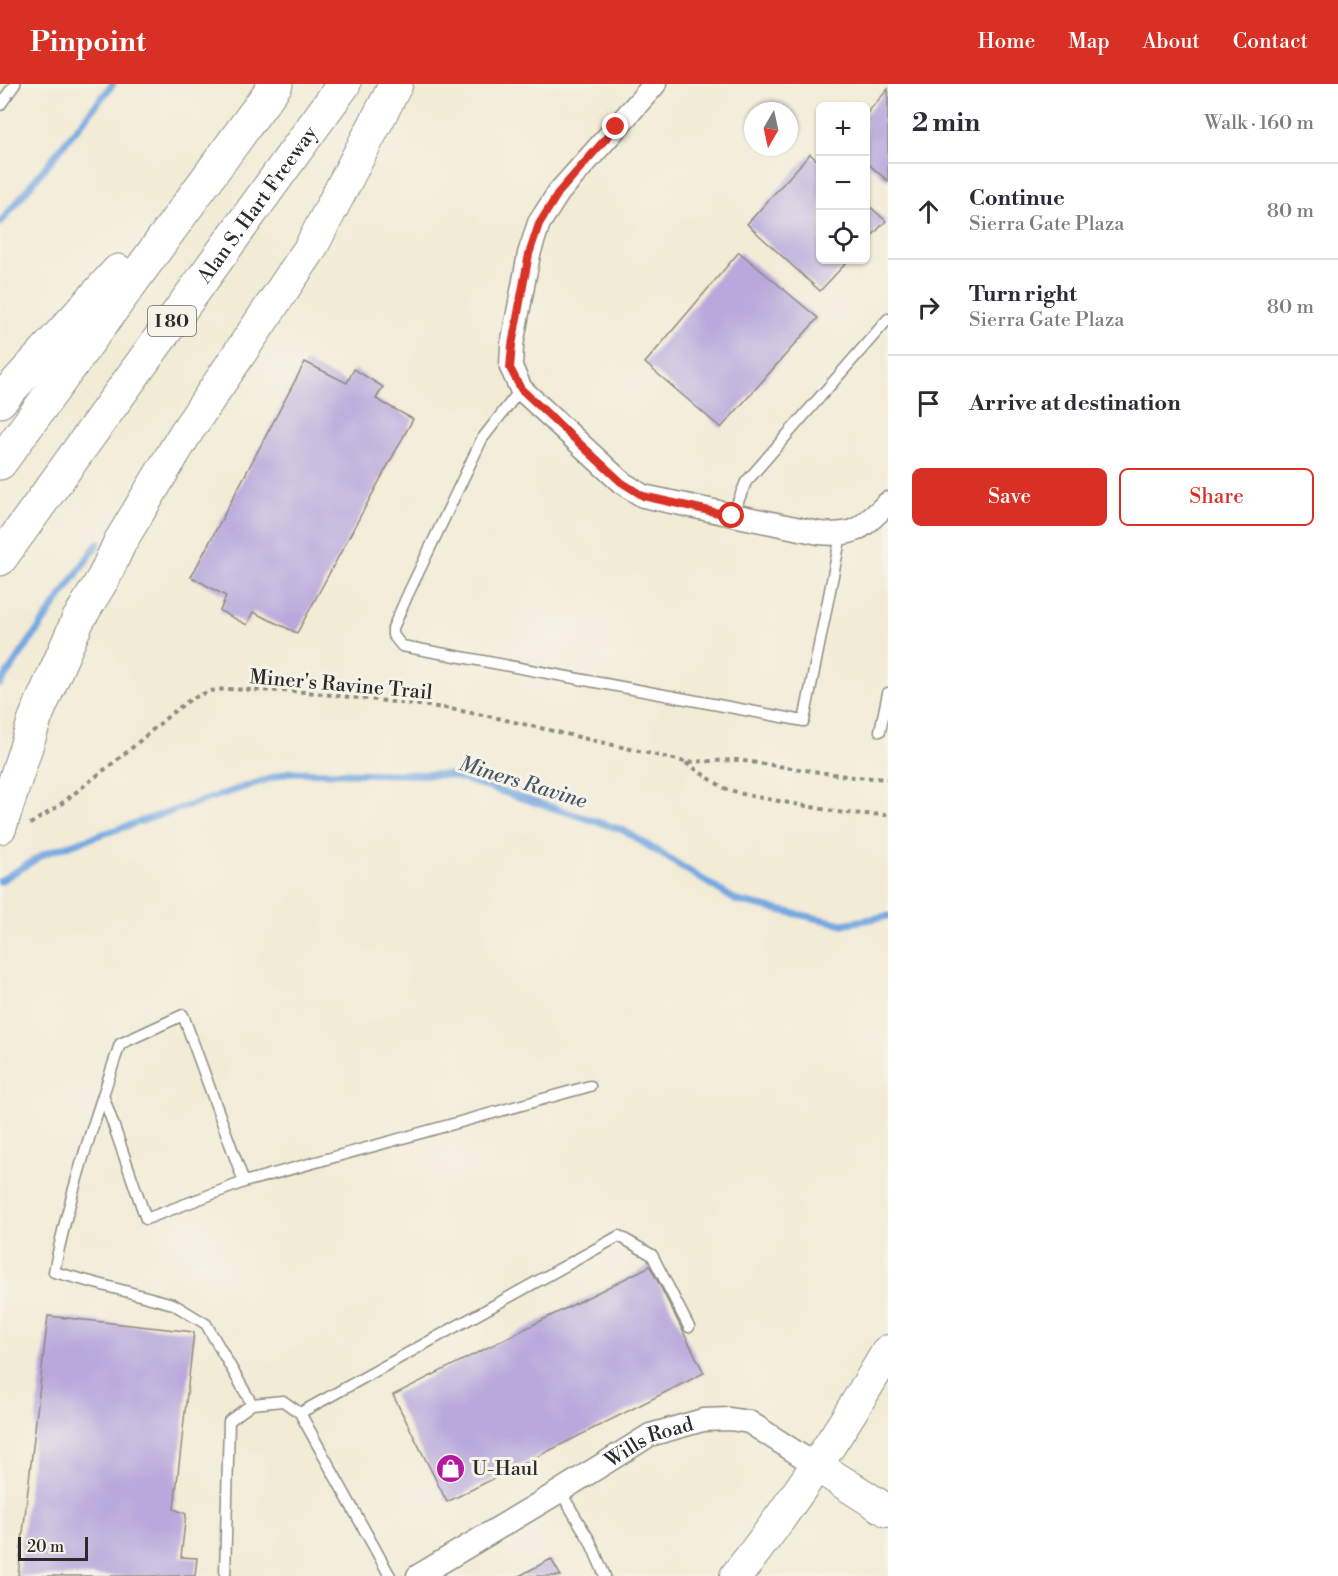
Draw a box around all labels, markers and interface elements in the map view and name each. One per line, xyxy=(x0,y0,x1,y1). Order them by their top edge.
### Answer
text: Pinpoint xyxy=(30,25,146,60)
text: Home xyxy=(978,29,1035,55)
text: Map xyxy=(1068,29,1110,55)
text: About xyxy=(1143,29,1200,55)
text: Contact xyxy=(1233,29,1308,55)
north arrow xyxy=(744,102,798,156)
map controls xyxy=(816,102,870,264)
button: + xyxy=(816,102,870,156)
text: 2 min xyxy=(912,107,980,139)
text: Walk · 160 m xyxy=(1204,111,1314,136)
route end xyxy=(602,113,628,139)
street label: Alan S. Hart Freeway xyxy=(192,121,324,290)
button: − xyxy=(816,156,870,210)
text: Continue xyxy=(969,185,1065,212)
icon: ahead xyxy=(912,195,945,228)
text: 80 m xyxy=(1267,199,1314,224)
button: locate xyxy=(816,210,870,264)
text: Sierra Gate Plaza xyxy=(969,212,1124,237)
text: Turn right xyxy=(969,281,1077,308)
icon: right xyxy=(912,291,945,324)
text: 80 m xyxy=(1267,295,1314,320)
road number: I 80 xyxy=(148,306,196,336)
text: Sierra Gate Plaza xyxy=(969,308,1124,333)
icon: arrive xyxy=(912,387,945,420)
text: Arrive at destination xyxy=(969,390,1181,417)
button: Save xyxy=(912,468,1107,526)
button: Share xyxy=(1119,468,1314,526)
route start xyxy=(718,502,744,528)
street label: Miner's Ravine Trail xyxy=(248,665,434,706)
water label: Miners Ravine xyxy=(456,751,590,815)
street label: Wills Road xyxy=(600,1412,697,1474)
shop icon: U-Haul xyxy=(435,1452,467,1484)
place label: U-Haul xyxy=(472,1457,538,1482)
scale bar xyxy=(18,1534,88,1562)
text: 20 m xyxy=(27,1537,64,1557)

